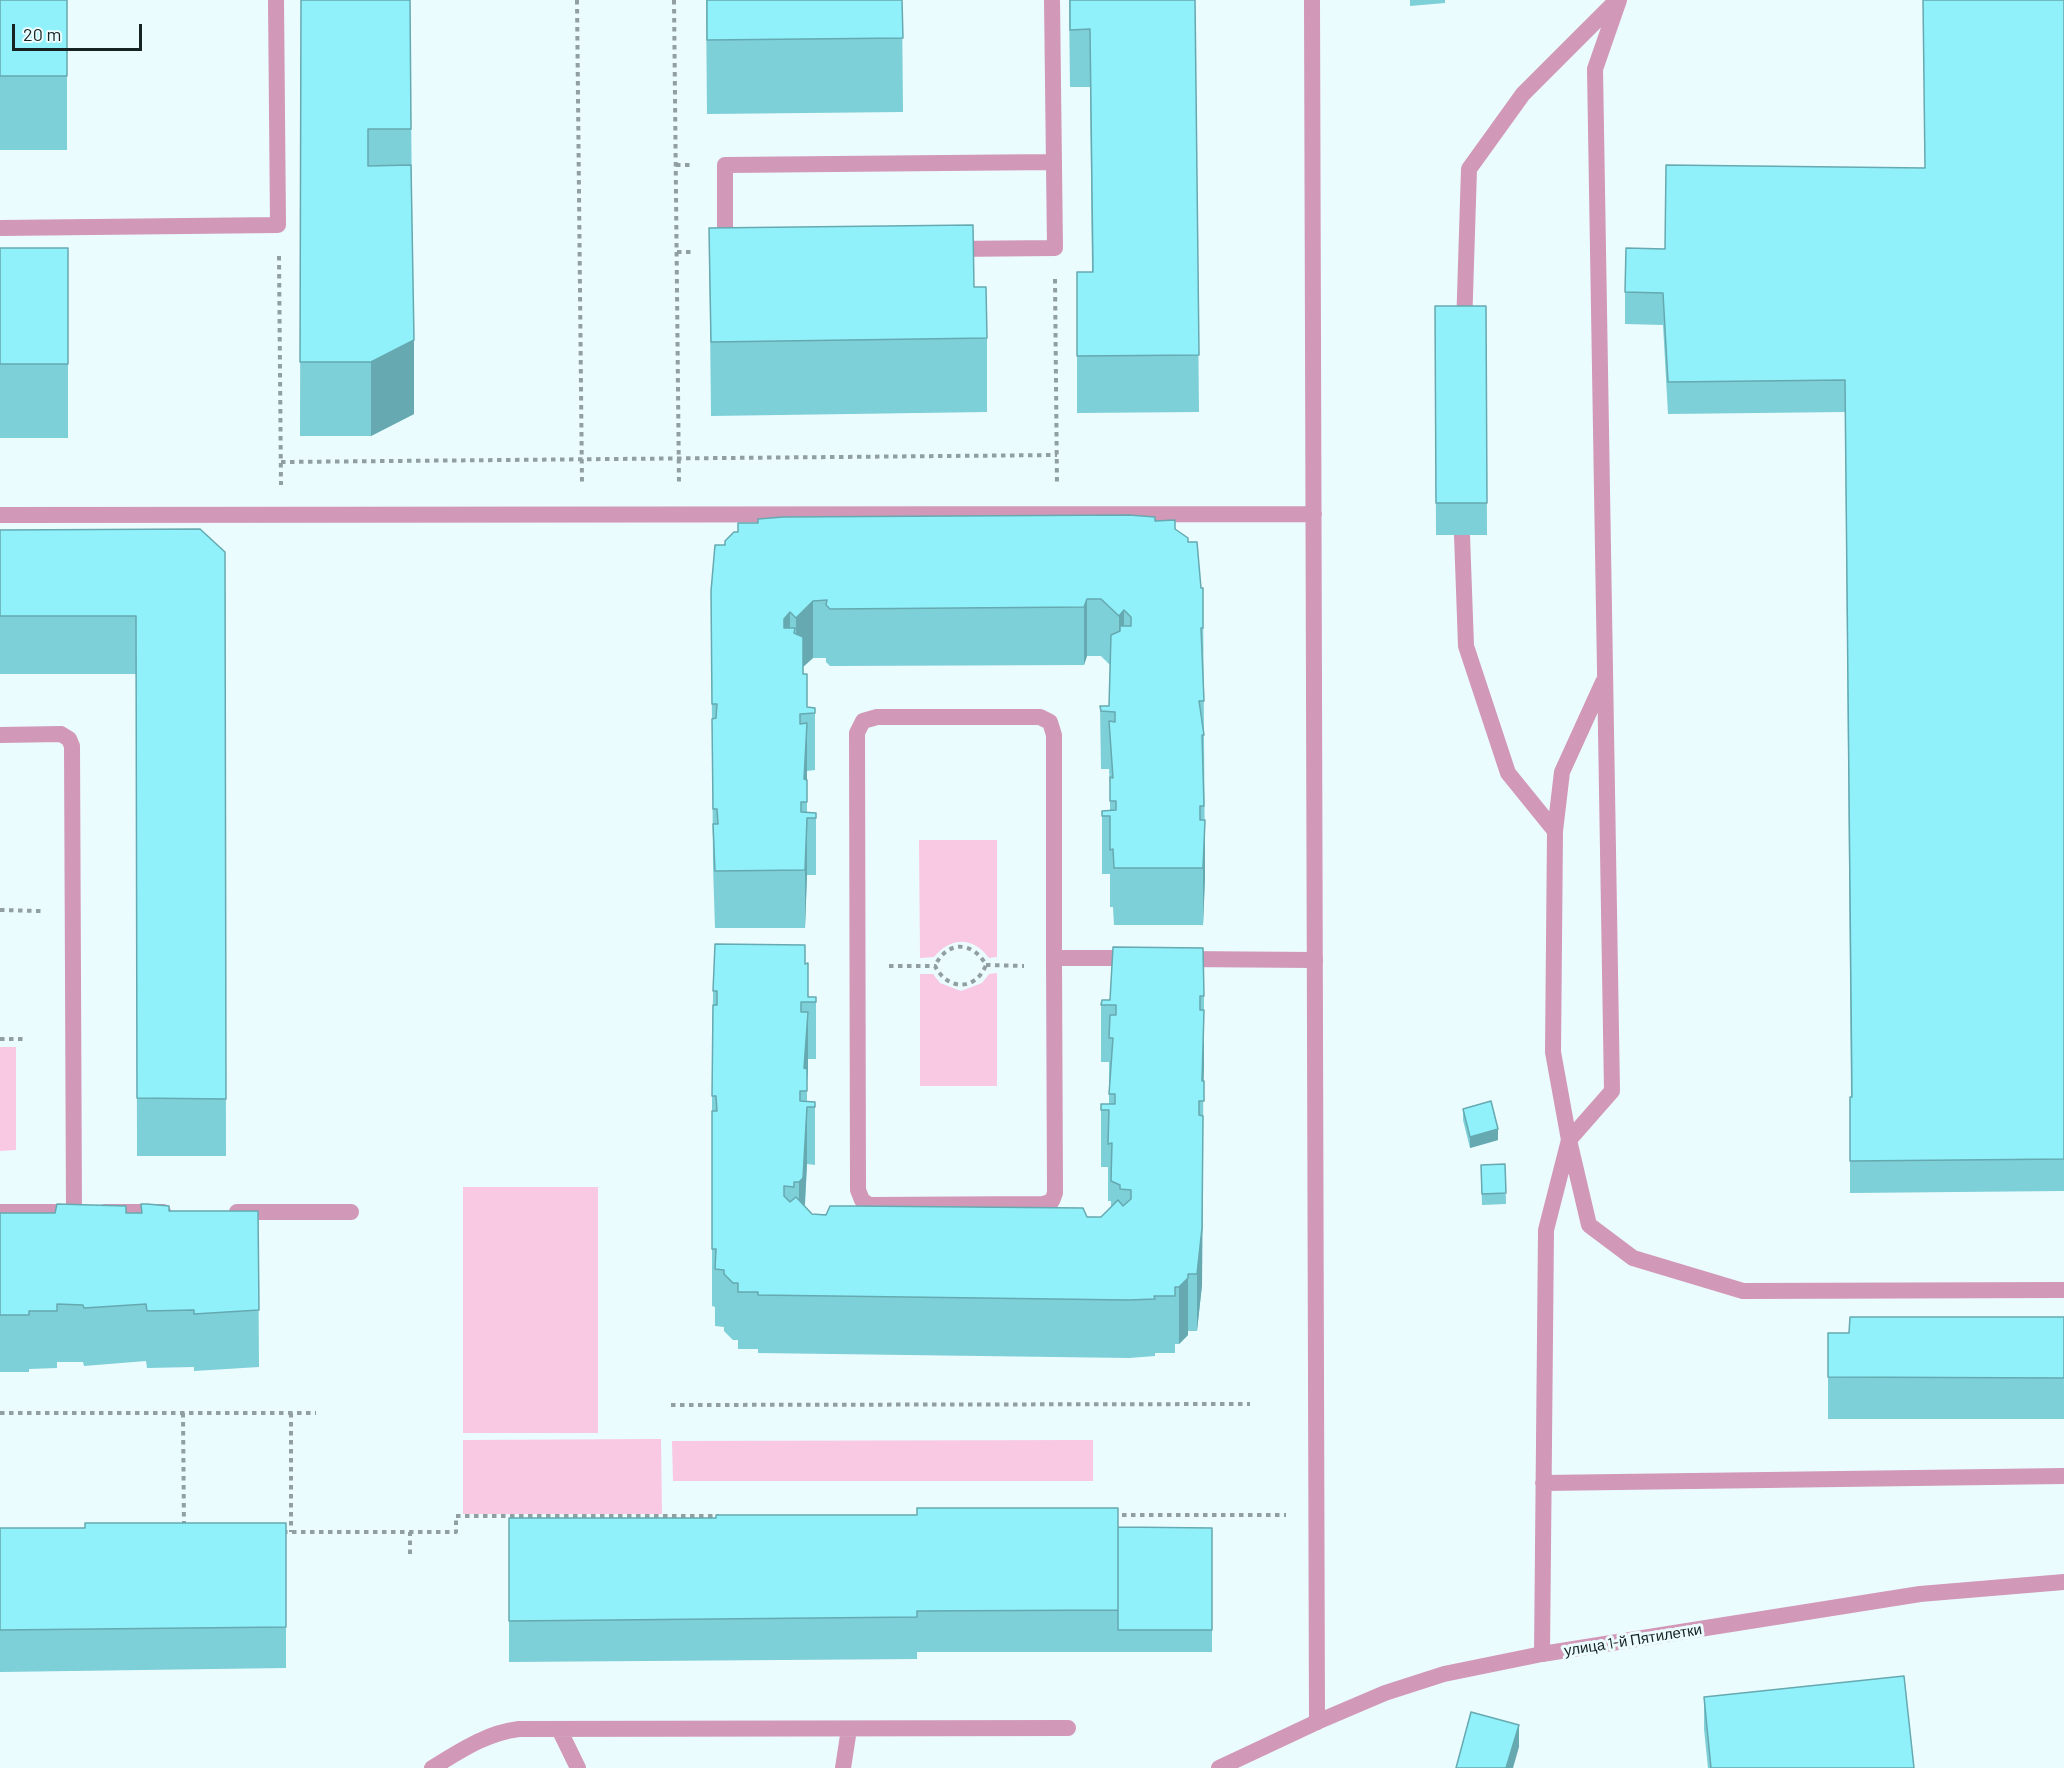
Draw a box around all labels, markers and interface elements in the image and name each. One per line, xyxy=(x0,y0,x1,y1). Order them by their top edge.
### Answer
scale bar xyxy=(15,12,146,50)
text: 20 m xyxy=(23,23,61,45)
street label: улица 1-й Пятилетки xyxy=(1563,1620,1703,1660)

